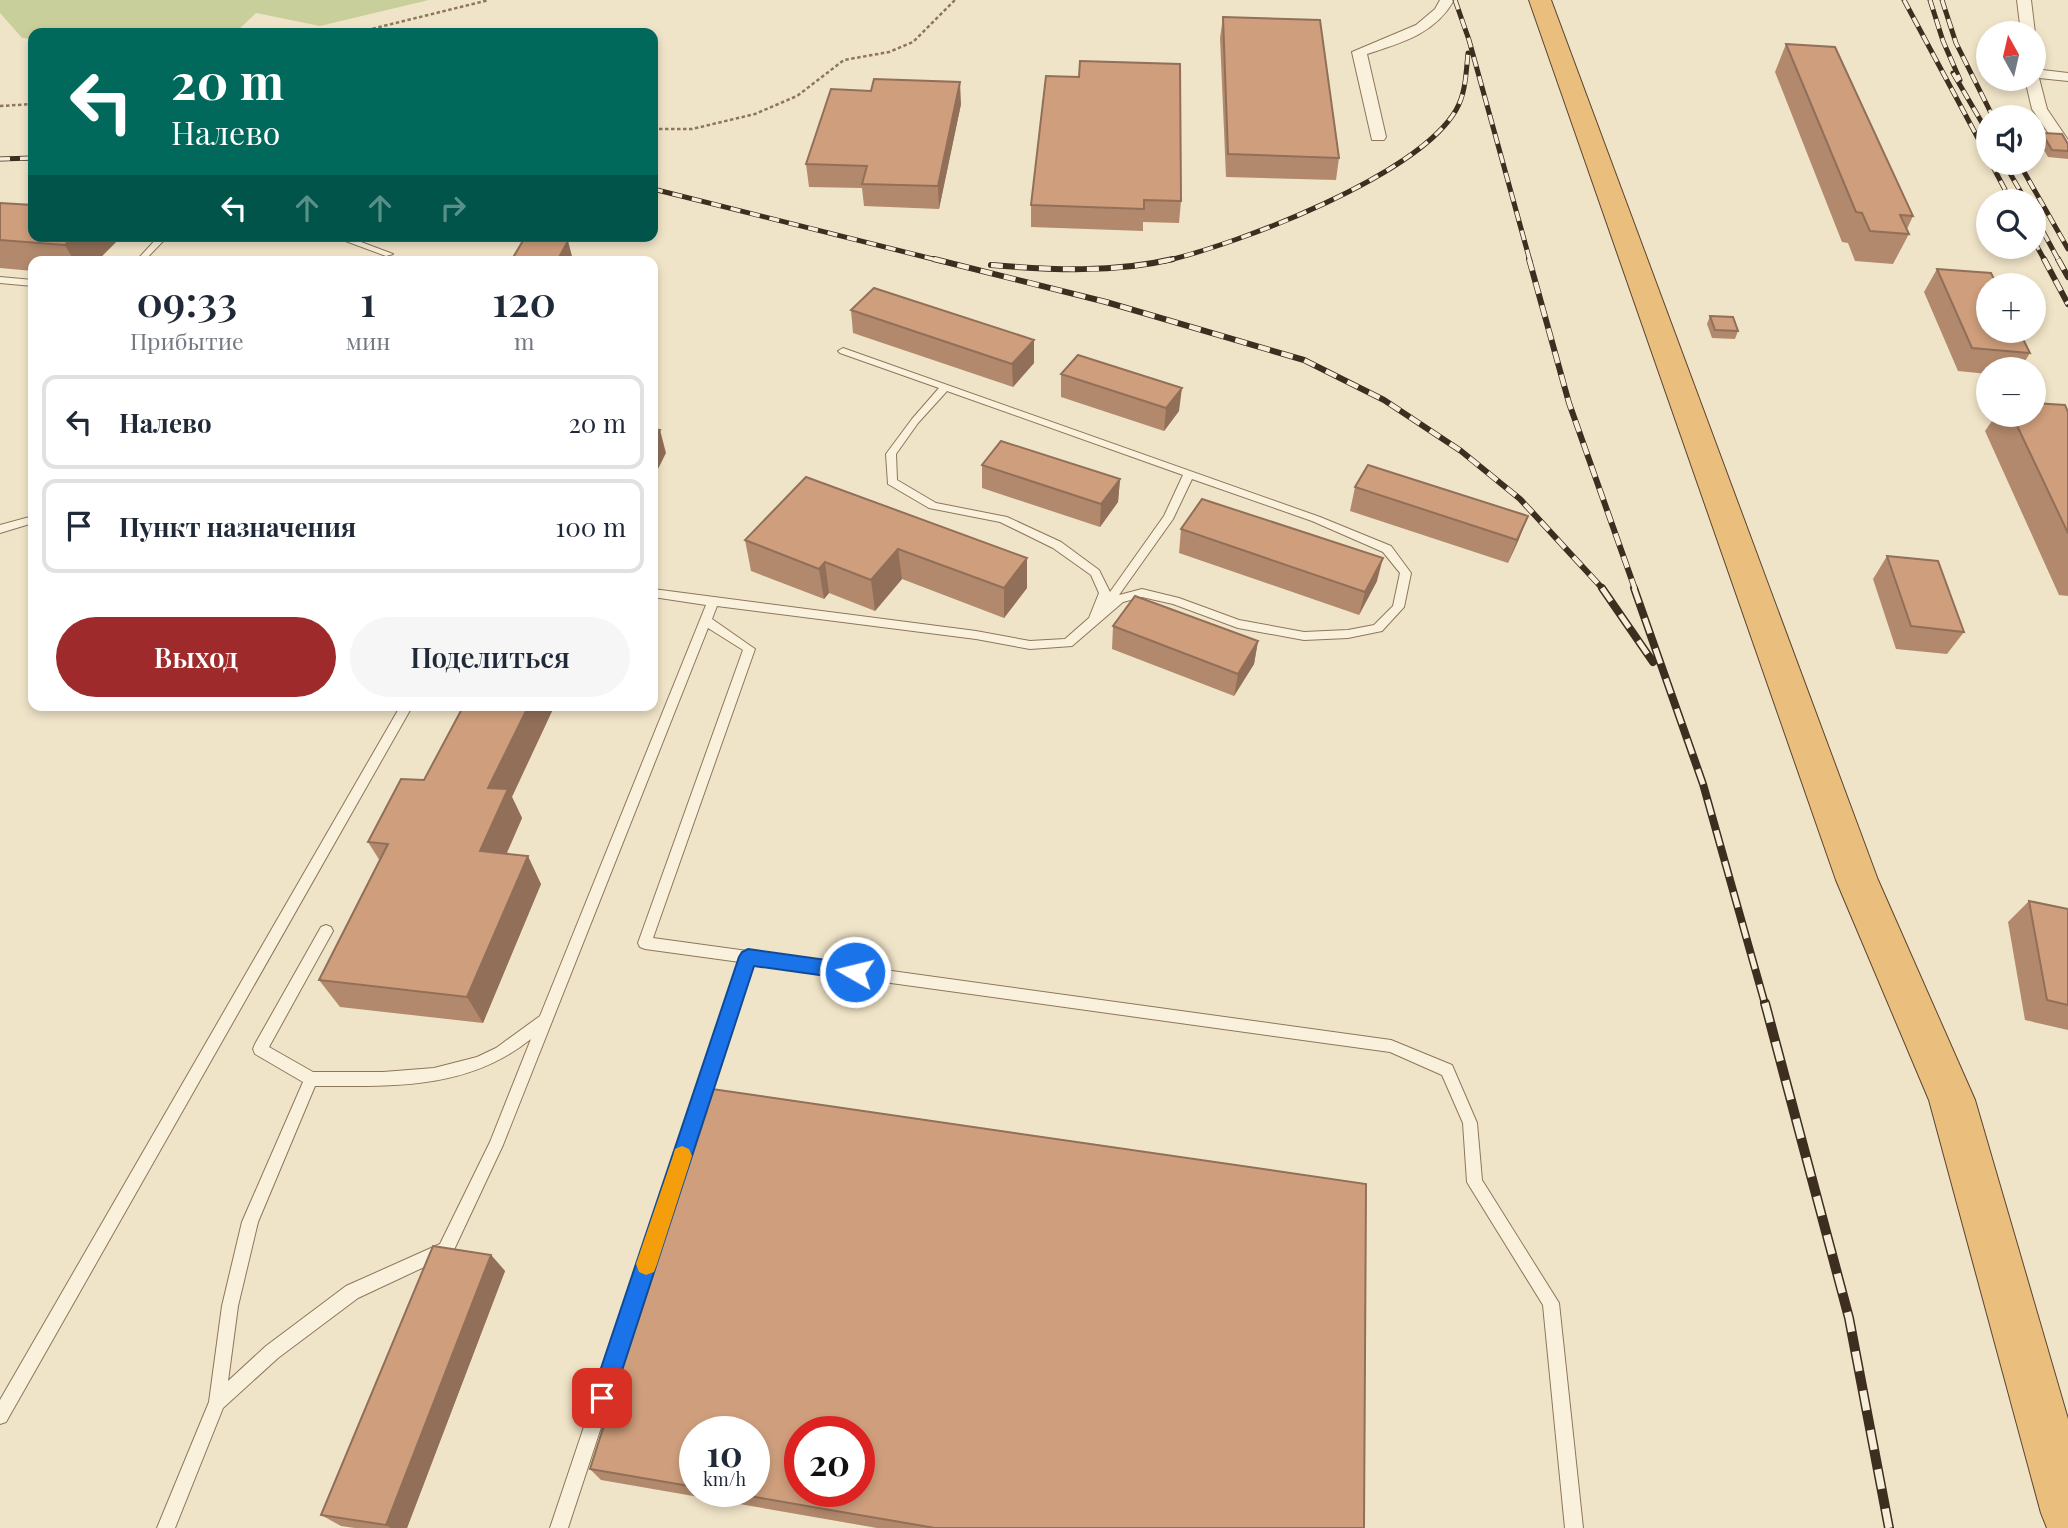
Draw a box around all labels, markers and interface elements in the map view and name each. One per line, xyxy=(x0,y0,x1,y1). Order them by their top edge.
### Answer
north arrow xyxy=(1976,21,2046,91)
map controls xyxy=(1976,21,2046,427)
text: 20 m xyxy=(171,47,284,112)
icon: left xyxy=(56,56,147,147)
button: sound xyxy=(1976,105,2046,175)
text: Налево xyxy=(171,110,280,153)
icon: left xyxy=(215,189,253,227)
icon: ahead xyxy=(288,189,326,227)
icon: ahead xyxy=(361,189,399,227)
icon: right xyxy=(434,189,472,227)
button: search xyxy=(1976,189,2046,259)
text: 09:33 xyxy=(136,272,237,328)
text: 1 xyxy=(360,272,376,328)
text: 120 xyxy=(492,272,556,328)
button: + xyxy=(1976,273,2046,343)
text: Прибытие xyxy=(130,325,244,356)
text: мин xyxy=(346,325,390,356)
text: m xyxy=(514,325,534,356)
button: − xyxy=(1976,357,2046,427)
icon: left xyxy=(60,403,98,441)
text: Налево xyxy=(119,405,212,440)
text: 20 m xyxy=(568,405,626,440)
icon: arrive xyxy=(60,507,98,545)
text: Пункт назначения xyxy=(119,509,356,544)
text: 100 m xyxy=(556,509,626,544)
button: Выход xyxy=(56,617,336,697)
button: Поделиться xyxy=(350,617,630,697)
position arrow xyxy=(818,935,892,1009)
pin xyxy=(572,1368,632,1428)
icon: arrive xyxy=(583,1379,621,1417)
speed limit sign: 20 xyxy=(784,1416,875,1507)
text: 10 xyxy=(707,1429,742,1476)
text: km/h xyxy=(703,1467,746,1491)

